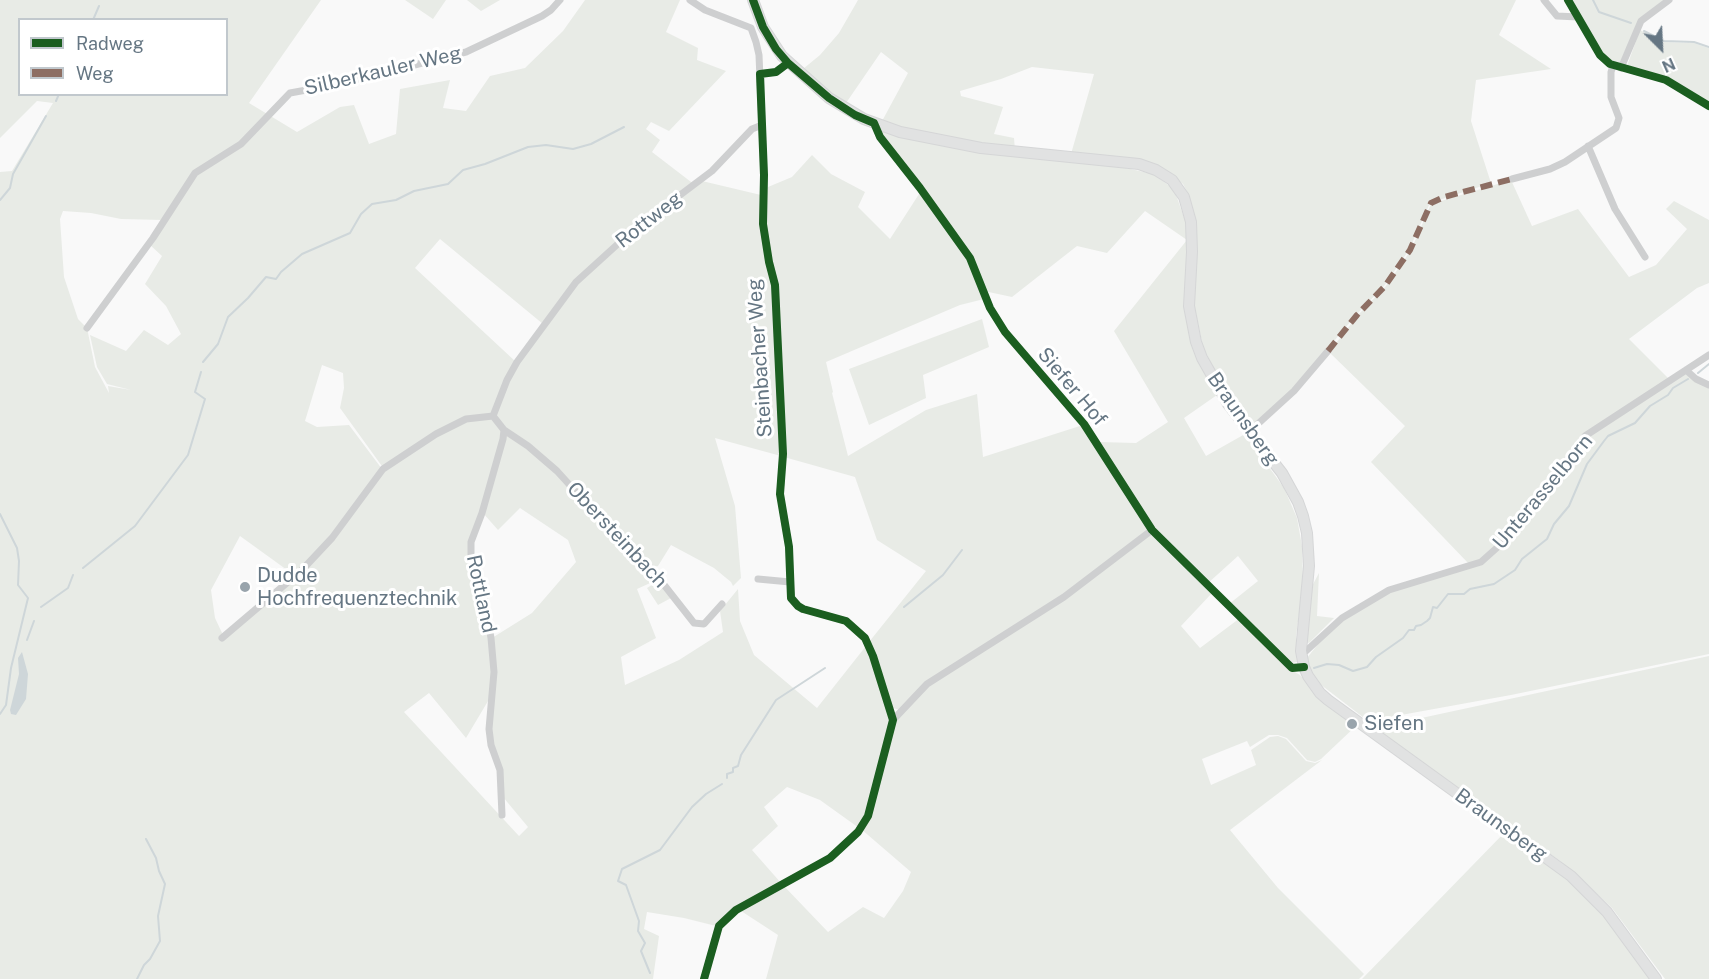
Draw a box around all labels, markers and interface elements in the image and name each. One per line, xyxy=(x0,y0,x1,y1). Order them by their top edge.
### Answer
legend xyxy=(18,18,228,96)
north arrow xyxy=(1631,18,1691,78)
text: Radweg xyxy=(76,33,144,54)
street label: Silberkauler Weg xyxy=(302,41,464,101)
text: N xyxy=(1659,54,1678,76)
text: Weg xyxy=(76,63,114,84)
street label: Rottweg xyxy=(611,187,687,253)
street label: Steinbacher Weg xyxy=(742,278,778,438)
street label: Siefer Hof xyxy=(1032,343,1112,431)
street label: Braunsberg xyxy=(1202,368,1284,470)
street label: Unterasselborn xyxy=(1488,430,1598,554)
street label: Obersteinbach xyxy=(562,477,672,593)
street label: Rottland xyxy=(461,553,501,635)
place label: Dudde Hochfrequenztechnik xyxy=(257,564,457,611)
marker: Dudde Hochfrequenztechnik xyxy=(238,580,252,594)
place label: Siefen xyxy=(1364,712,1424,736)
marker: Siefen xyxy=(1345,717,1359,731)
street label: Braunsberg xyxy=(1450,783,1552,867)

